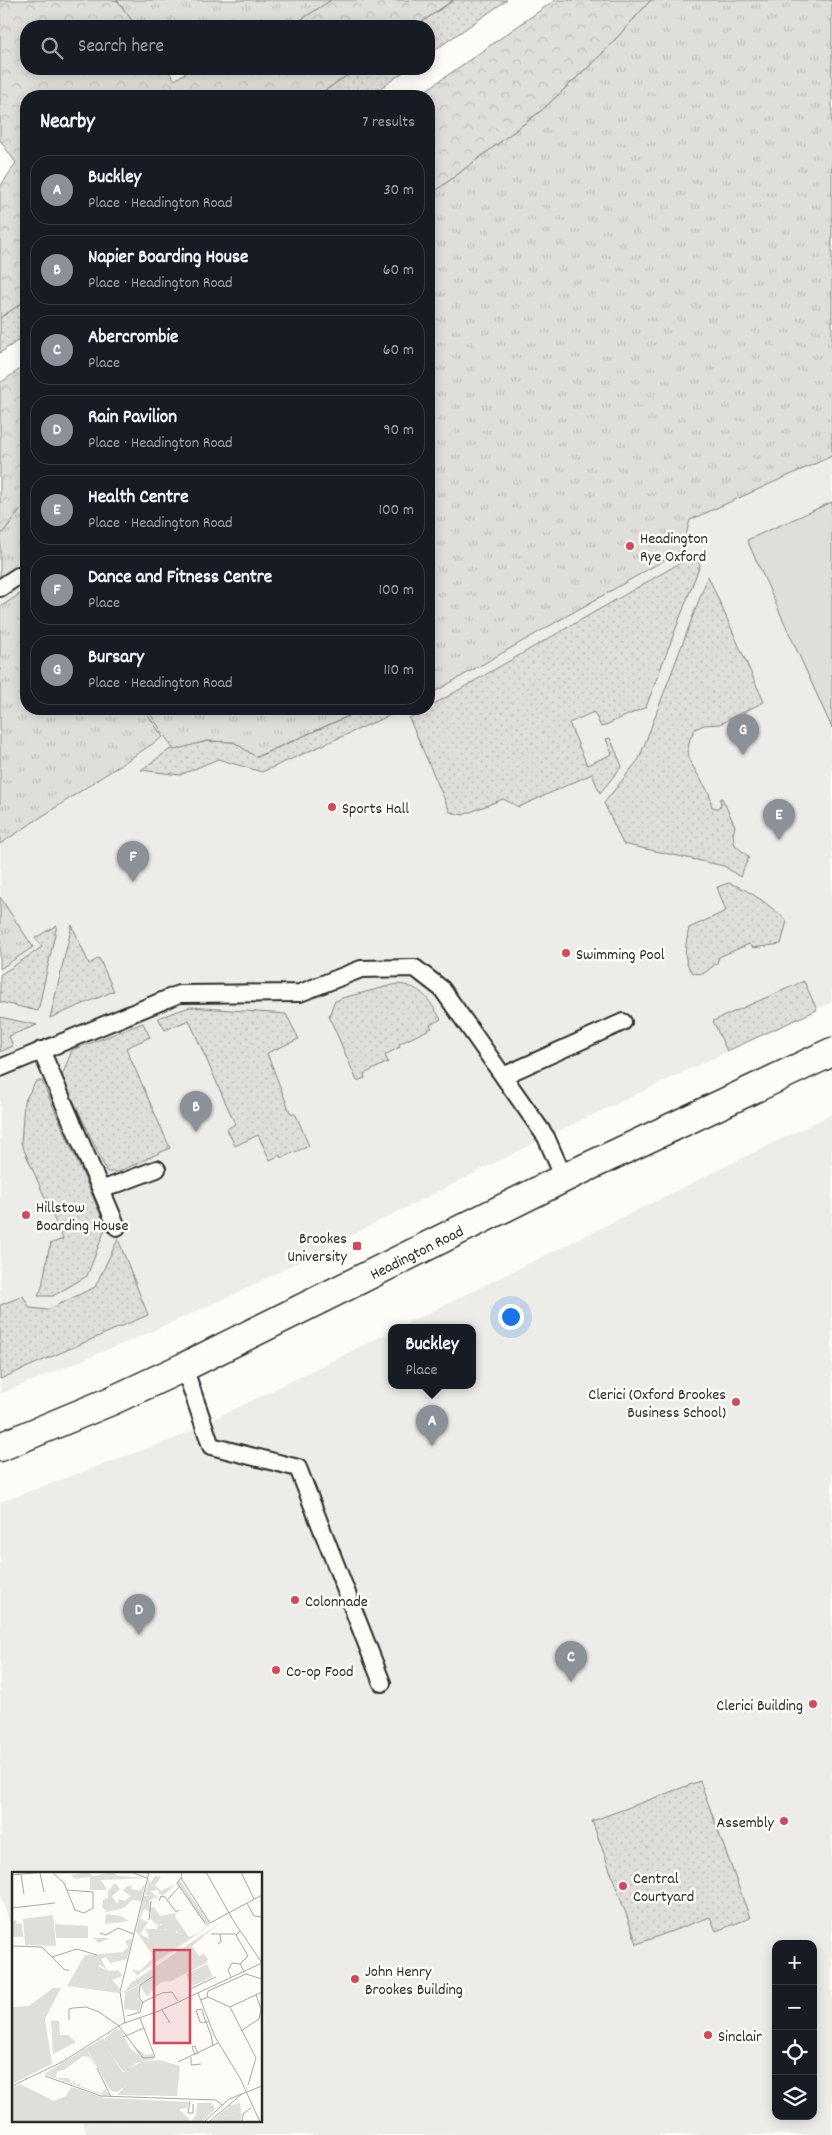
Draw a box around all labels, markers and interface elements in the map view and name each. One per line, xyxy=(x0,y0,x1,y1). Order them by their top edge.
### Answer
search box xyxy=(20,20,435,75)
icon: search xyxy=(38,34,66,62)
text: Search here xyxy=(78,34,164,61)
text: Nearby xyxy=(40,108,95,138)
text: 7 results xyxy=(362,111,415,134)
text: Buckley xyxy=(88,165,141,192)
text: A xyxy=(53,179,61,202)
text: 30 m xyxy=(384,179,414,202)
text: Place · Headington Road xyxy=(88,192,233,215)
text: Napier Boarding House xyxy=(88,245,248,272)
text: B xyxy=(53,259,61,282)
text: 60 m xyxy=(383,259,414,282)
text: Place · Headington Road xyxy=(88,272,233,295)
text: Abercrombie xyxy=(88,325,178,352)
text: C xyxy=(53,339,61,362)
text: 60 m xyxy=(383,339,414,362)
text: Place xyxy=(88,352,120,375)
text: Rain Pavilion xyxy=(88,405,177,432)
text: D xyxy=(53,419,61,442)
text: 90 m xyxy=(383,419,414,442)
text: Place · Headington Road xyxy=(88,432,233,455)
text: Health Centre xyxy=(88,485,189,512)
text: E xyxy=(53,499,61,522)
text: 100 m xyxy=(378,499,414,522)
text: Place · Headington Road xyxy=(88,512,233,535)
place label: Headington Rye Oxford xyxy=(640,528,708,569)
marker: Headington Rye Oxford xyxy=(624,540,636,552)
text: Dance and Fitness Centre xyxy=(88,565,272,592)
text: F xyxy=(53,579,61,602)
text: 100 m xyxy=(378,579,414,602)
text: Place xyxy=(88,592,120,615)
text: Bursary xyxy=(88,645,144,672)
text: G xyxy=(53,659,61,682)
text: 110 m xyxy=(384,659,414,682)
text: Place · Headington Road xyxy=(88,672,233,695)
pin: G xyxy=(727,714,759,755)
place label: Sports Hall xyxy=(342,798,409,821)
pin: E xyxy=(763,799,795,840)
marker: Sports Hall xyxy=(326,801,338,813)
pin: F xyxy=(117,841,149,882)
place label: Swimming Pool xyxy=(576,944,665,967)
marker: Swimming Pool xyxy=(560,947,572,959)
pin: B xyxy=(180,1091,212,1132)
place label: Hillstow Boarding House xyxy=(36,1197,129,1238)
marker: Hillstow Boarding House xyxy=(20,1209,32,1221)
street label: Headington Road xyxy=(367,1221,468,1287)
place label: Brookes University xyxy=(287,1228,348,1269)
marker: Brookes University xyxy=(351,1240,363,1252)
your location xyxy=(498,1304,524,1330)
popup xyxy=(388,1324,476,1389)
text: Buckley xyxy=(405,1332,459,1359)
text: Place xyxy=(405,1359,437,1382)
place label: Clerici (Oxford Brookes Business School) xyxy=(588,1384,726,1425)
marker: Clerici (Oxford Brookes Business School) xyxy=(730,1396,742,1408)
pin: A xyxy=(416,1405,448,1446)
place label: Colonnade xyxy=(305,1591,368,1614)
pin: D xyxy=(123,1594,155,1635)
marker: Colonnade xyxy=(289,1594,301,1606)
pin: C xyxy=(555,1641,587,1682)
place label: Co-op Food xyxy=(286,1661,354,1684)
marker: Co-op Food xyxy=(270,1664,282,1676)
place label: Clerici Building xyxy=(716,1695,803,1718)
marker: Clerici Building xyxy=(807,1698,819,1710)
place label: Assembly xyxy=(717,1812,775,1835)
marker: Assembly xyxy=(778,1815,790,1827)
place label: Central Courtyard xyxy=(633,1868,694,1909)
inset map xyxy=(12,1872,262,2122)
marker: Central Courtyard xyxy=(617,1880,629,1892)
map controls xyxy=(772,1940,817,2120)
button: + xyxy=(772,1940,817,1985)
place label: John Henry Brookes Building xyxy=(365,1961,463,2002)
marker: John Henry Brookes Building xyxy=(349,1973,361,1985)
button: − xyxy=(772,1985,817,2030)
place label: Sinclair xyxy=(718,2026,762,2049)
marker: Sinclair xyxy=(702,2029,714,2041)
button: locate xyxy=(772,2030,817,2075)
button: layers xyxy=(772,2075,817,2120)

